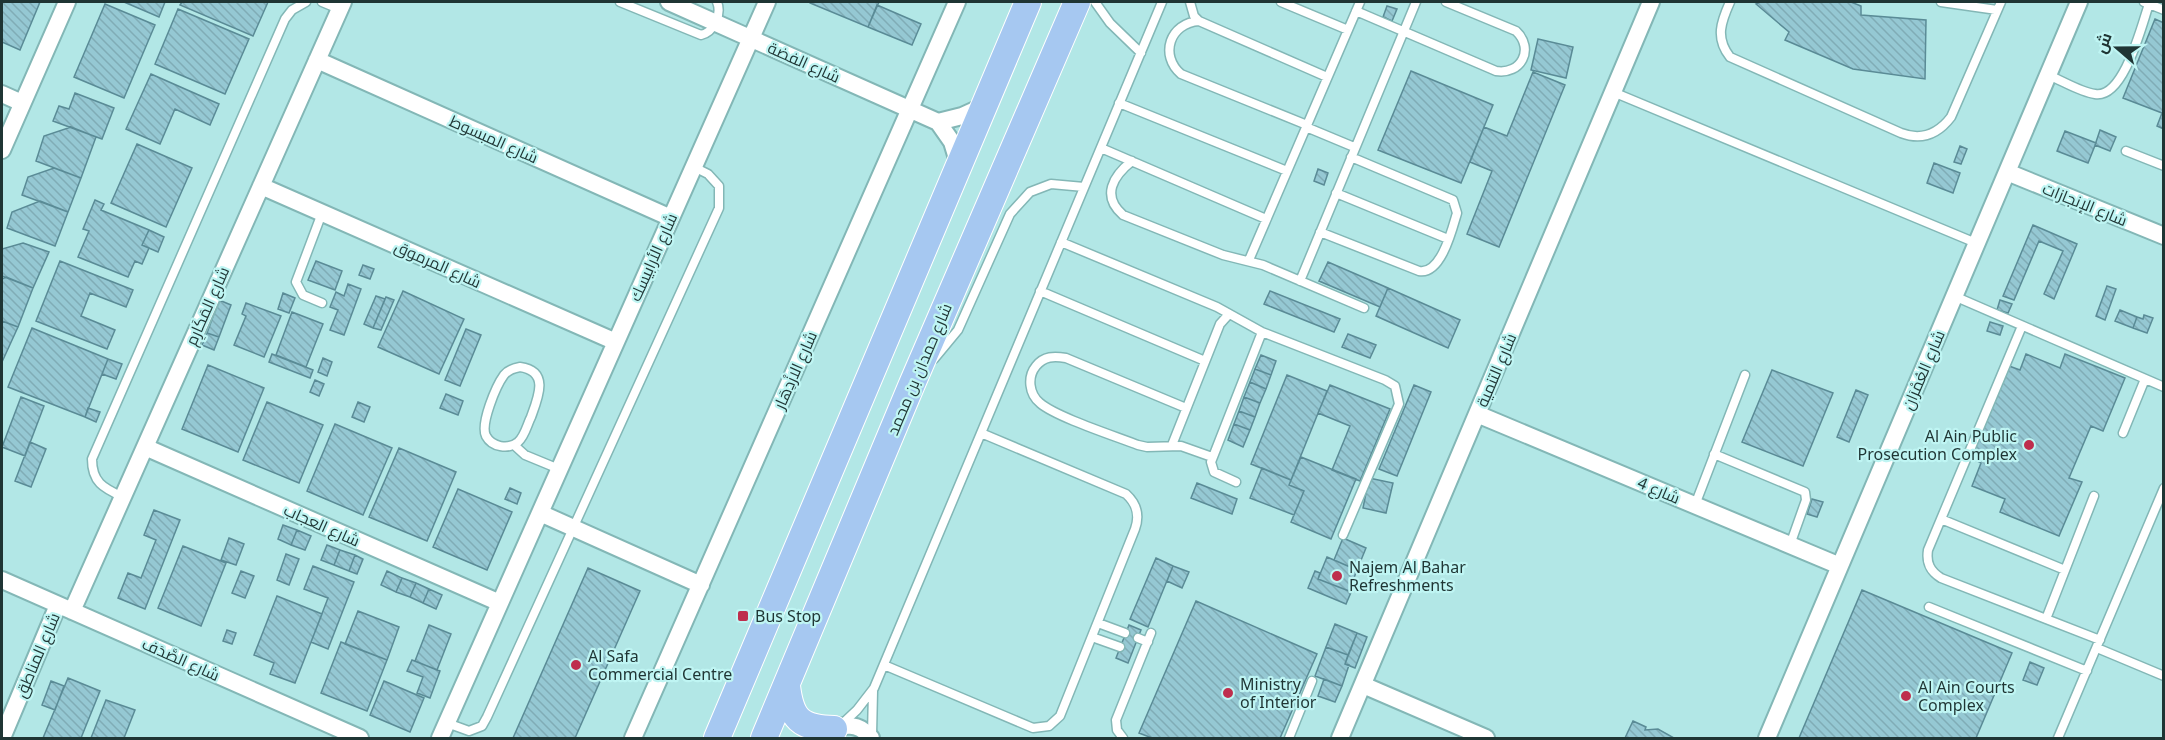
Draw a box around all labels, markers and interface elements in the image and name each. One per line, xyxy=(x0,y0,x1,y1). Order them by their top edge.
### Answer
north arrow xyxy=(2087,18,2147,78)
text: ش xyxy=(2089,29,2117,56)
street label: شارع الفضة xyxy=(764,36,844,89)
street label: شارع المبسوط xyxy=(446,110,542,169)
street label: شارع الإنجازات xyxy=(2039,177,2131,232)
street label: شارع الأرابيسك xyxy=(624,210,683,305)
street label: شارع المرموق xyxy=(391,235,485,294)
street label: شارع المَكَارِم xyxy=(180,263,235,349)
street label: شارع حمدان بن محمد xyxy=(881,300,958,439)
street label: شارع الازْدِهَار xyxy=(768,327,823,414)
street label: شارع العُمْرَان xyxy=(1896,327,1951,414)
street label: شارع التنمية xyxy=(1471,330,1522,411)
place label: Al Ain Public Prosecution Complex xyxy=(1858,425,2018,465)
marker: Al Ain Public Prosecution Complex xyxy=(2022,438,2036,452)
street label: شارع 4 xyxy=(1634,471,1684,510)
street label: شارع العجاب xyxy=(280,498,363,552)
place label: Najem Al Bahar Refreshments xyxy=(1349,556,1466,596)
marker: Najem Al Bahar Refreshments xyxy=(1330,569,1344,583)
place label: Bus Stop xyxy=(755,605,821,627)
street label: شارع المناطق xyxy=(9,609,66,701)
marker: Bus Stop xyxy=(736,609,750,623)
street label: شارع الصَّدَف xyxy=(138,632,223,687)
place label: Al Safa Commercial Centre xyxy=(588,645,732,685)
marker: Al Safa Commercial Centre xyxy=(569,658,583,672)
place label: Ministry of Interior xyxy=(1240,673,1317,713)
place label: Al Ain Courts Complex xyxy=(1918,676,2015,716)
marker: Ministry of Interior xyxy=(1221,686,1235,700)
marker: Al Ain Courts Complex xyxy=(1899,689,1913,703)

